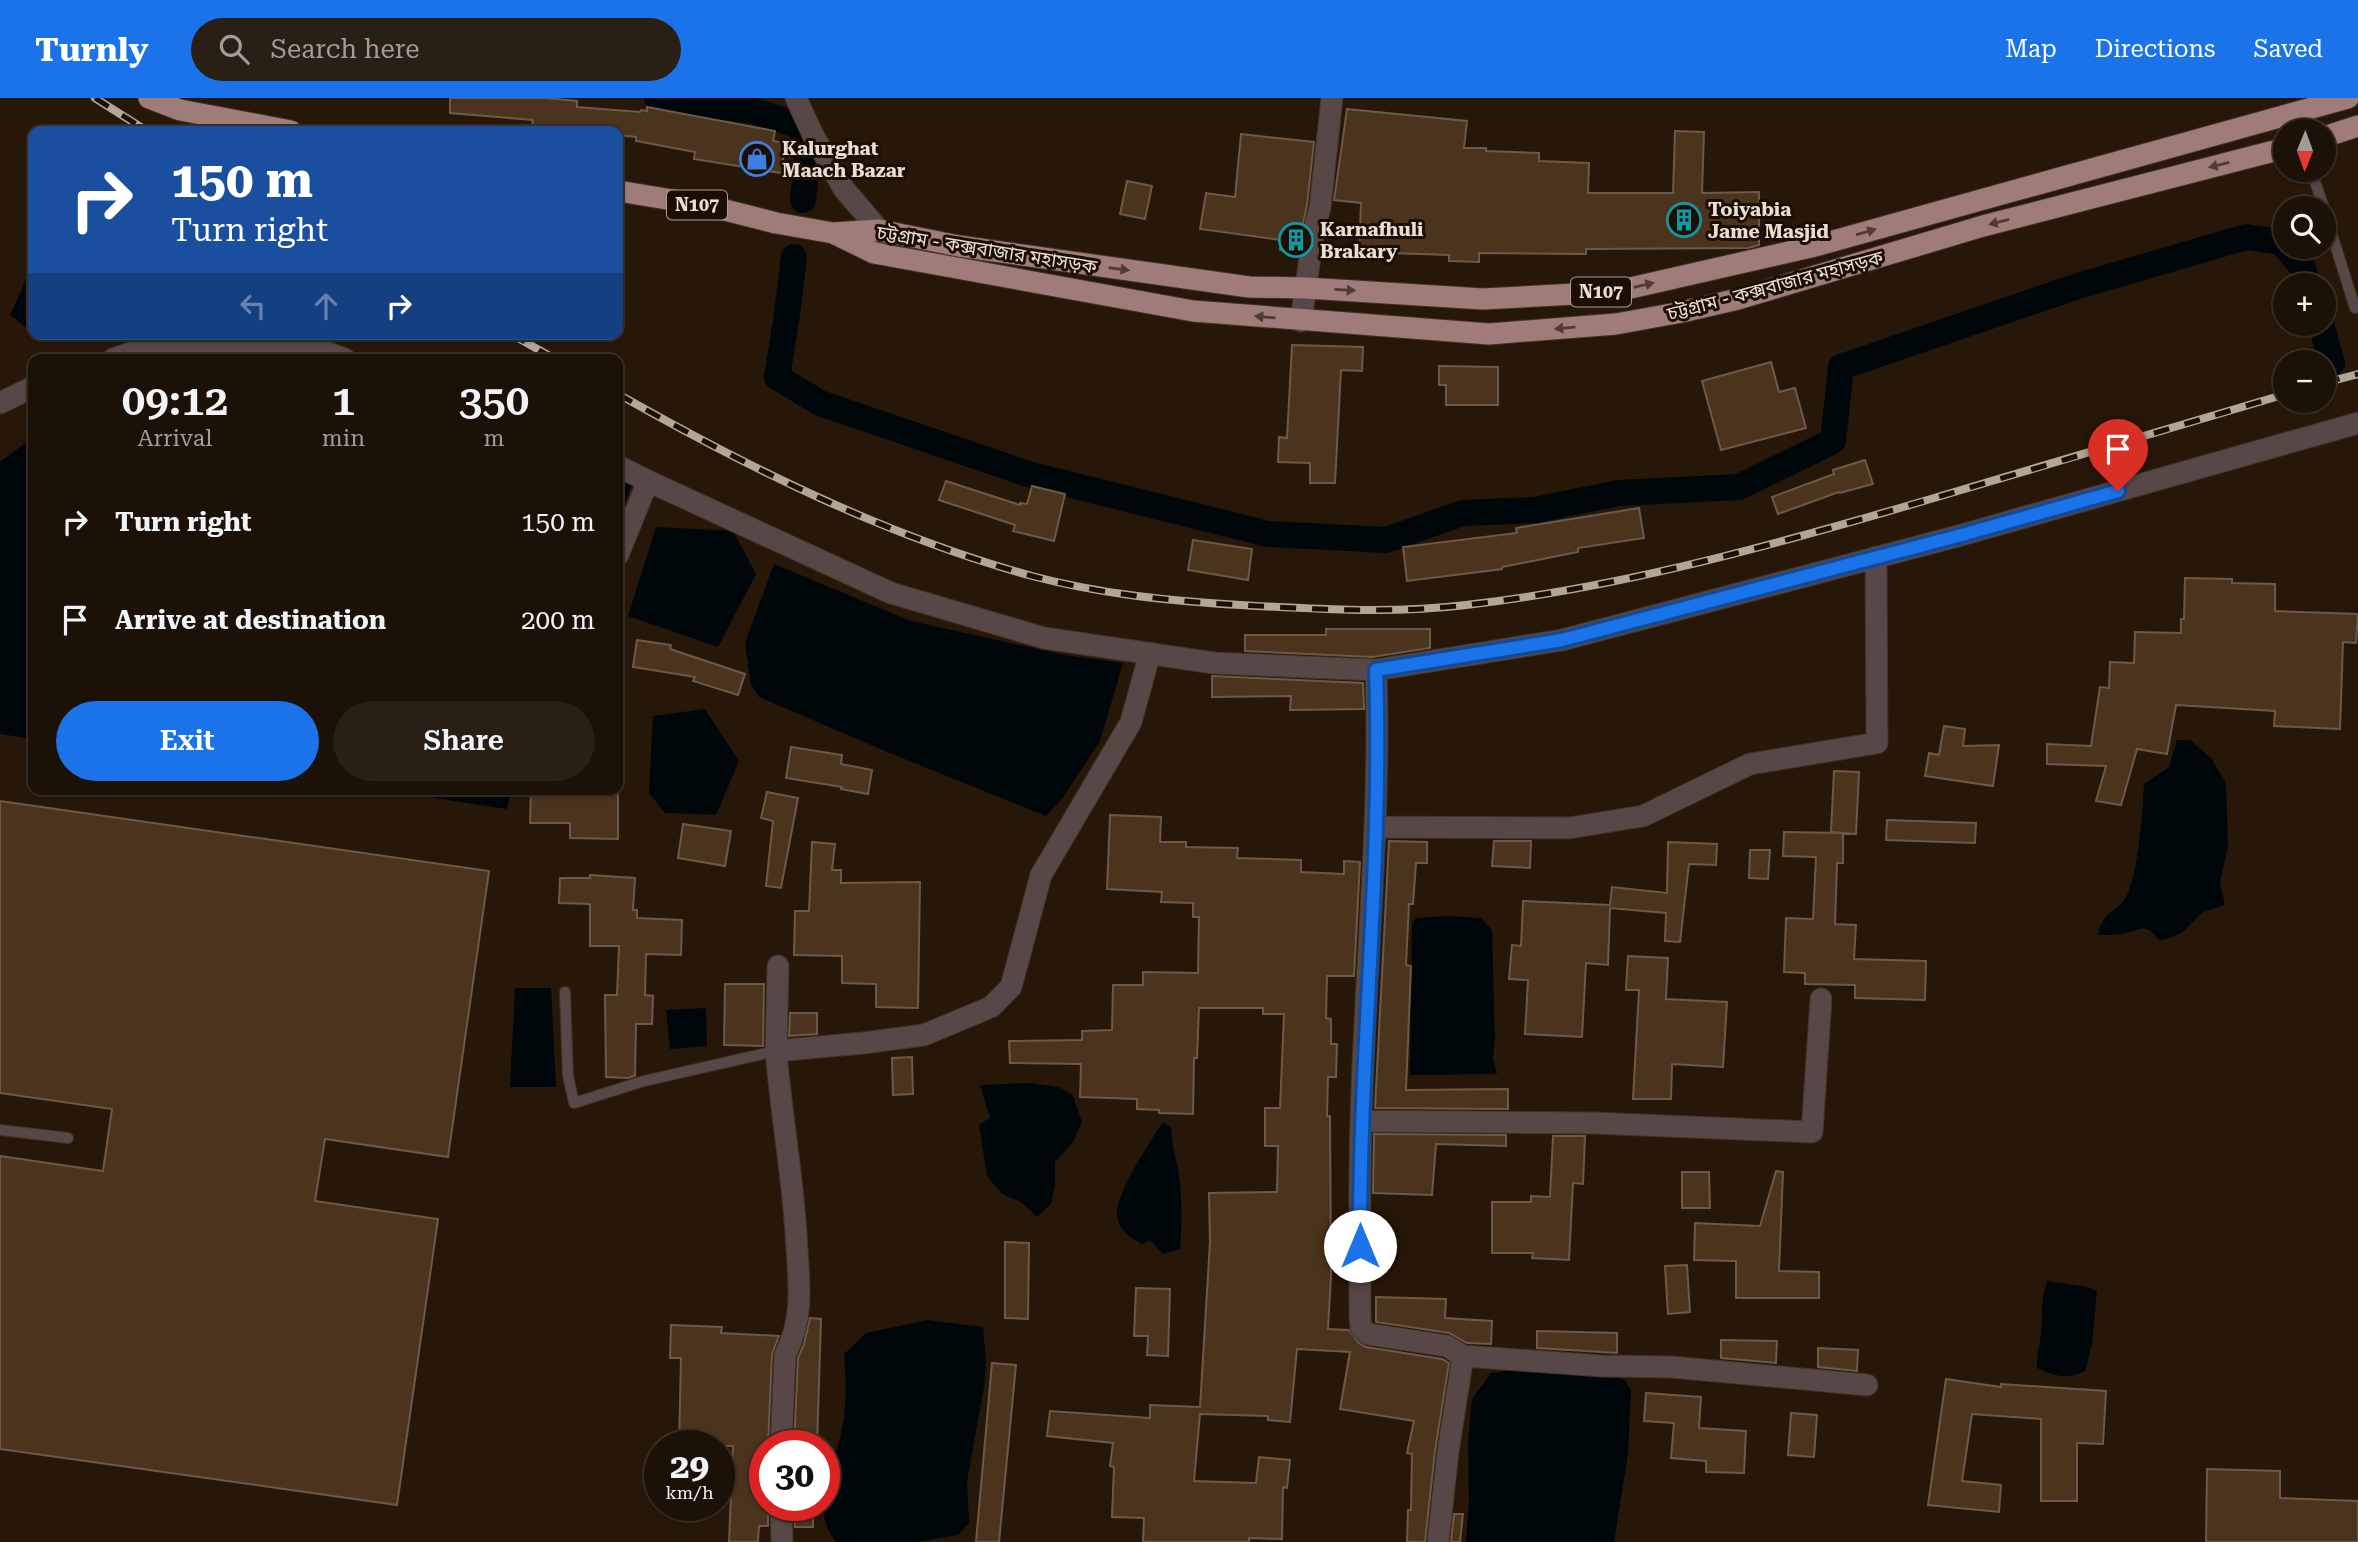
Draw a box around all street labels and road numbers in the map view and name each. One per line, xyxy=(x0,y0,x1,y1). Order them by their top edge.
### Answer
road number: N107 xyxy=(667,190,727,220)
street label: চট্টগ্রাম - কক্সবাজার মহাসড়ক xyxy=(874,221,1099,278)
street label: চট্টগ্রাম - কক্সবাজার মহাসড়ক xyxy=(1664,245,1886,326)
road number: N107 xyxy=(1571,278,1631,307)

